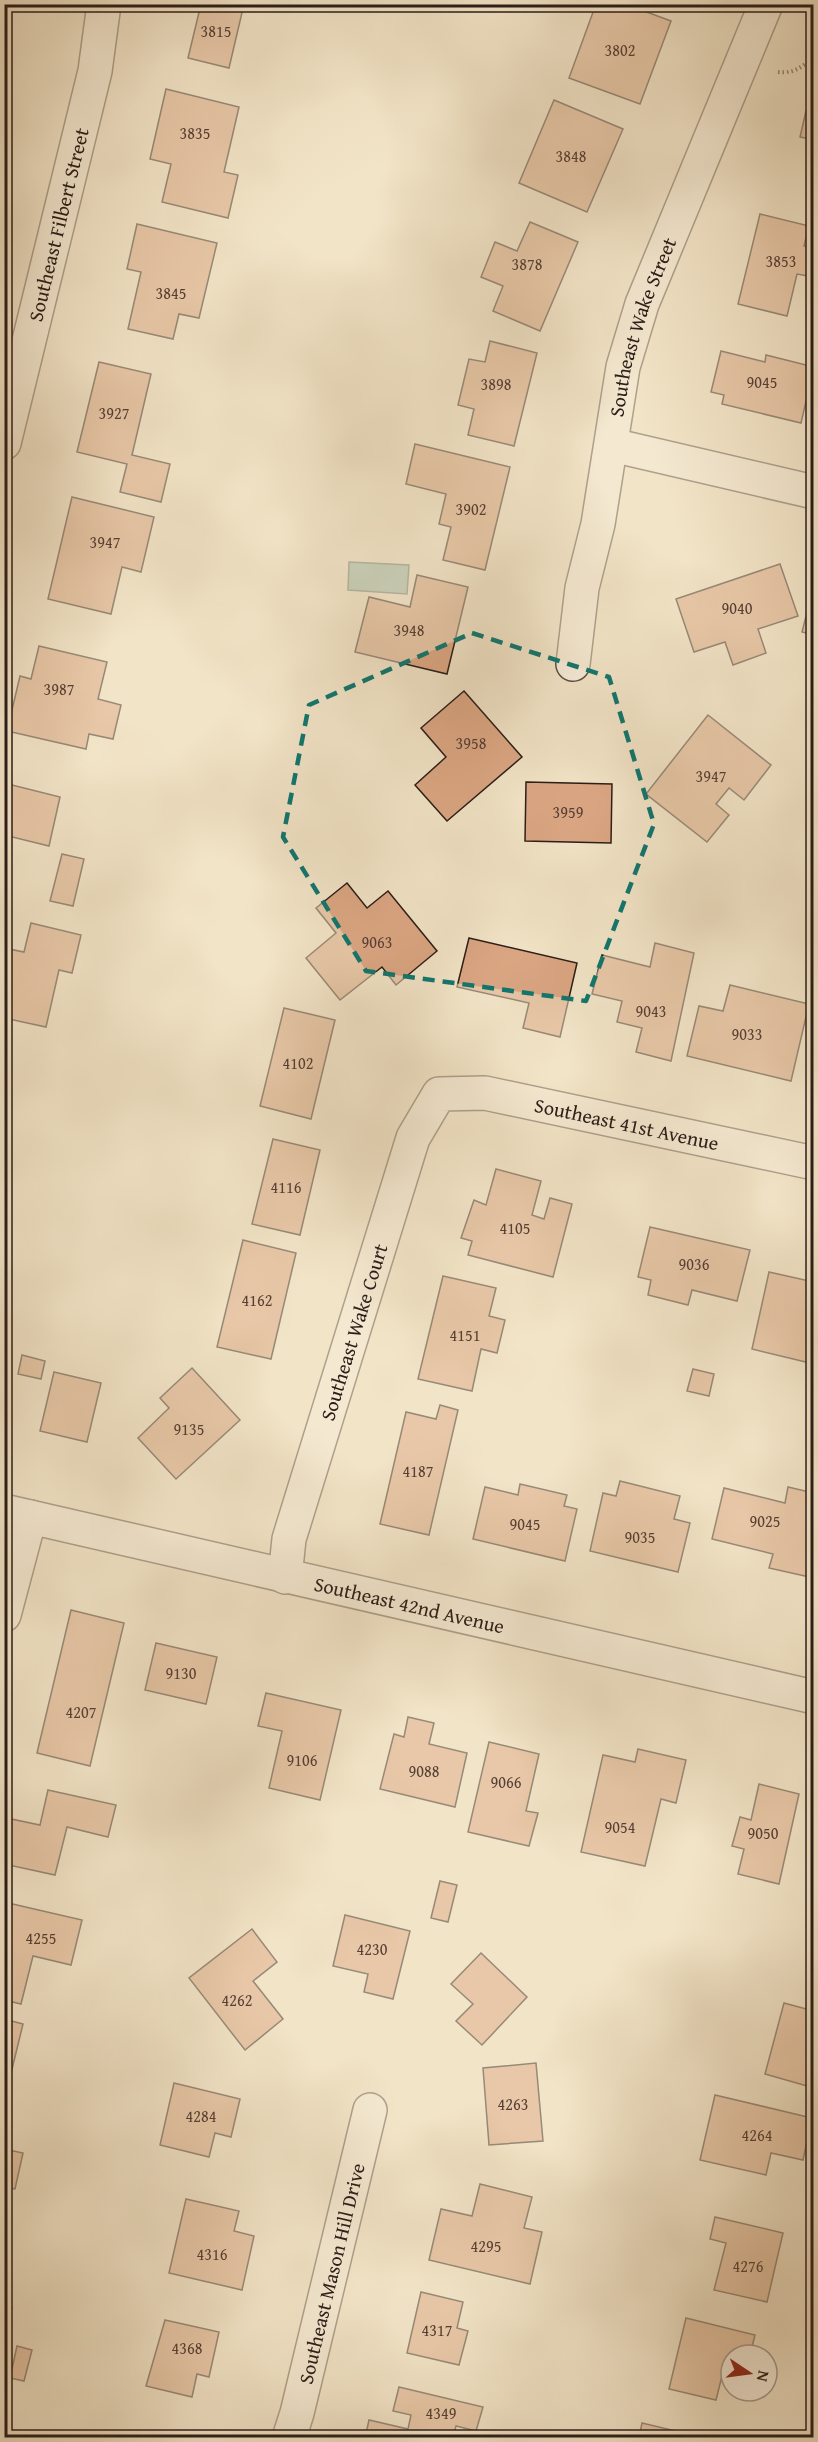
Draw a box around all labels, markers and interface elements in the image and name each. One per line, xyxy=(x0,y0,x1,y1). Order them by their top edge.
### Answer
house number: 3815 xyxy=(201,19,231,43)
house number: 3802 xyxy=(605,38,635,62)
house number: 3835 xyxy=(180,121,210,145)
street label: Southeast Filbert Street xyxy=(20,125,95,324)
house number: 3848 xyxy=(556,144,587,168)
street label: Southeast Wake Street xyxy=(601,233,683,419)
house number: 3853 xyxy=(766,249,796,273)
house number: 3878 xyxy=(512,252,543,276)
house number: 3845 xyxy=(156,281,186,305)
house number: 9045 xyxy=(747,370,777,394)
house number: 3898 xyxy=(481,372,512,396)
house number: 3927 xyxy=(99,401,130,425)
house number: 3902 xyxy=(456,497,486,521)
house number: 3947 xyxy=(90,530,121,554)
house number: 9040 xyxy=(722,596,753,620)
house number: 3948 xyxy=(394,618,425,642)
house number: 3987 xyxy=(44,677,75,701)
house number: 3958 xyxy=(456,731,487,755)
house number: 3947 xyxy=(696,764,727,788)
house number: 3959 xyxy=(553,800,584,824)
house number: 9063 xyxy=(362,930,392,954)
house number: 9043 xyxy=(636,999,666,1023)
house number: 9033 xyxy=(732,1022,762,1046)
house number: 4102 xyxy=(283,1051,313,1075)
street label: Southeast 41st Avenue xyxy=(532,1089,722,1157)
house number: 4116 xyxy=(271,1175,302,1199)
house number: 4105 xyxy=(500,1216,530,1240)
street label: Southeast Wake Court xyxy=(312,1240,394,1424)
house number: 9036 xyxy=(679,1252,710,1276)
house number: 4162 xyxy=(242,1288,272,1312)
house number: 4151 xyxy=(450,1323,480,1347)
house number: 9135 xyxy=(174,1417,204,1441)
house number: 4187 xyxy=(403,1459,434,1483)
house number: 9025 xyxy=(750,1509,780,1533)
house number: 9045 xyxy=(510,1512,540,1536)
house number: 9035 xyxy=(625,1525,655,1549)
street label: Southeast 42nd Avenue xyxy=(311,1568,507,1640)
house number: 9130 xyxy=(166,1661,197,1685)
house number: 4207 xyxy=(66,1700,97,1724)
house number: 9106 xyxy=(287,1748,318,1772)
house number: 9088 xyxy=(409,1759,440,1783)
house number: 9066 xyxy=(491,1770,522,1794)
house number: 9054 xyxy=(605,1815,636,1839)
house number: 9050 xyxy=(748,1821,779,1845)
house number: 4255 xyxy=(26,1926,56,1950)
house number: 4230 xyxy=(357,1937,388,1961)
house number: 4262 xyxy=(222,1988,252,2012)
house number: 4263 xyxy=(498,2092,528,2116)
house number: 4284 xyxy=(186,2104,217,2128)
house number: 4264 xyxy=(742,2123,773,2147)
street label: Southeast Mason Hill Drive xyxy=(290,2160,371,2387)
house number: 4295 xyxy=(471,2234,501,2258)
house number: 4316 xyxy=(197,2242,228,2266)
house number: 4276 xyxy=(733,2254,764,2278)
house number: 4317 xyxy=(422,2318,453,2342)
house number: 4368 xyxy=(172,2336,203,2360)
north arrow xyxy=(719,2343,779,2403)
text: N xyxy=(751,2368,777,2385)
house number: 4349 xyxy=(426,2401,457,2425)

